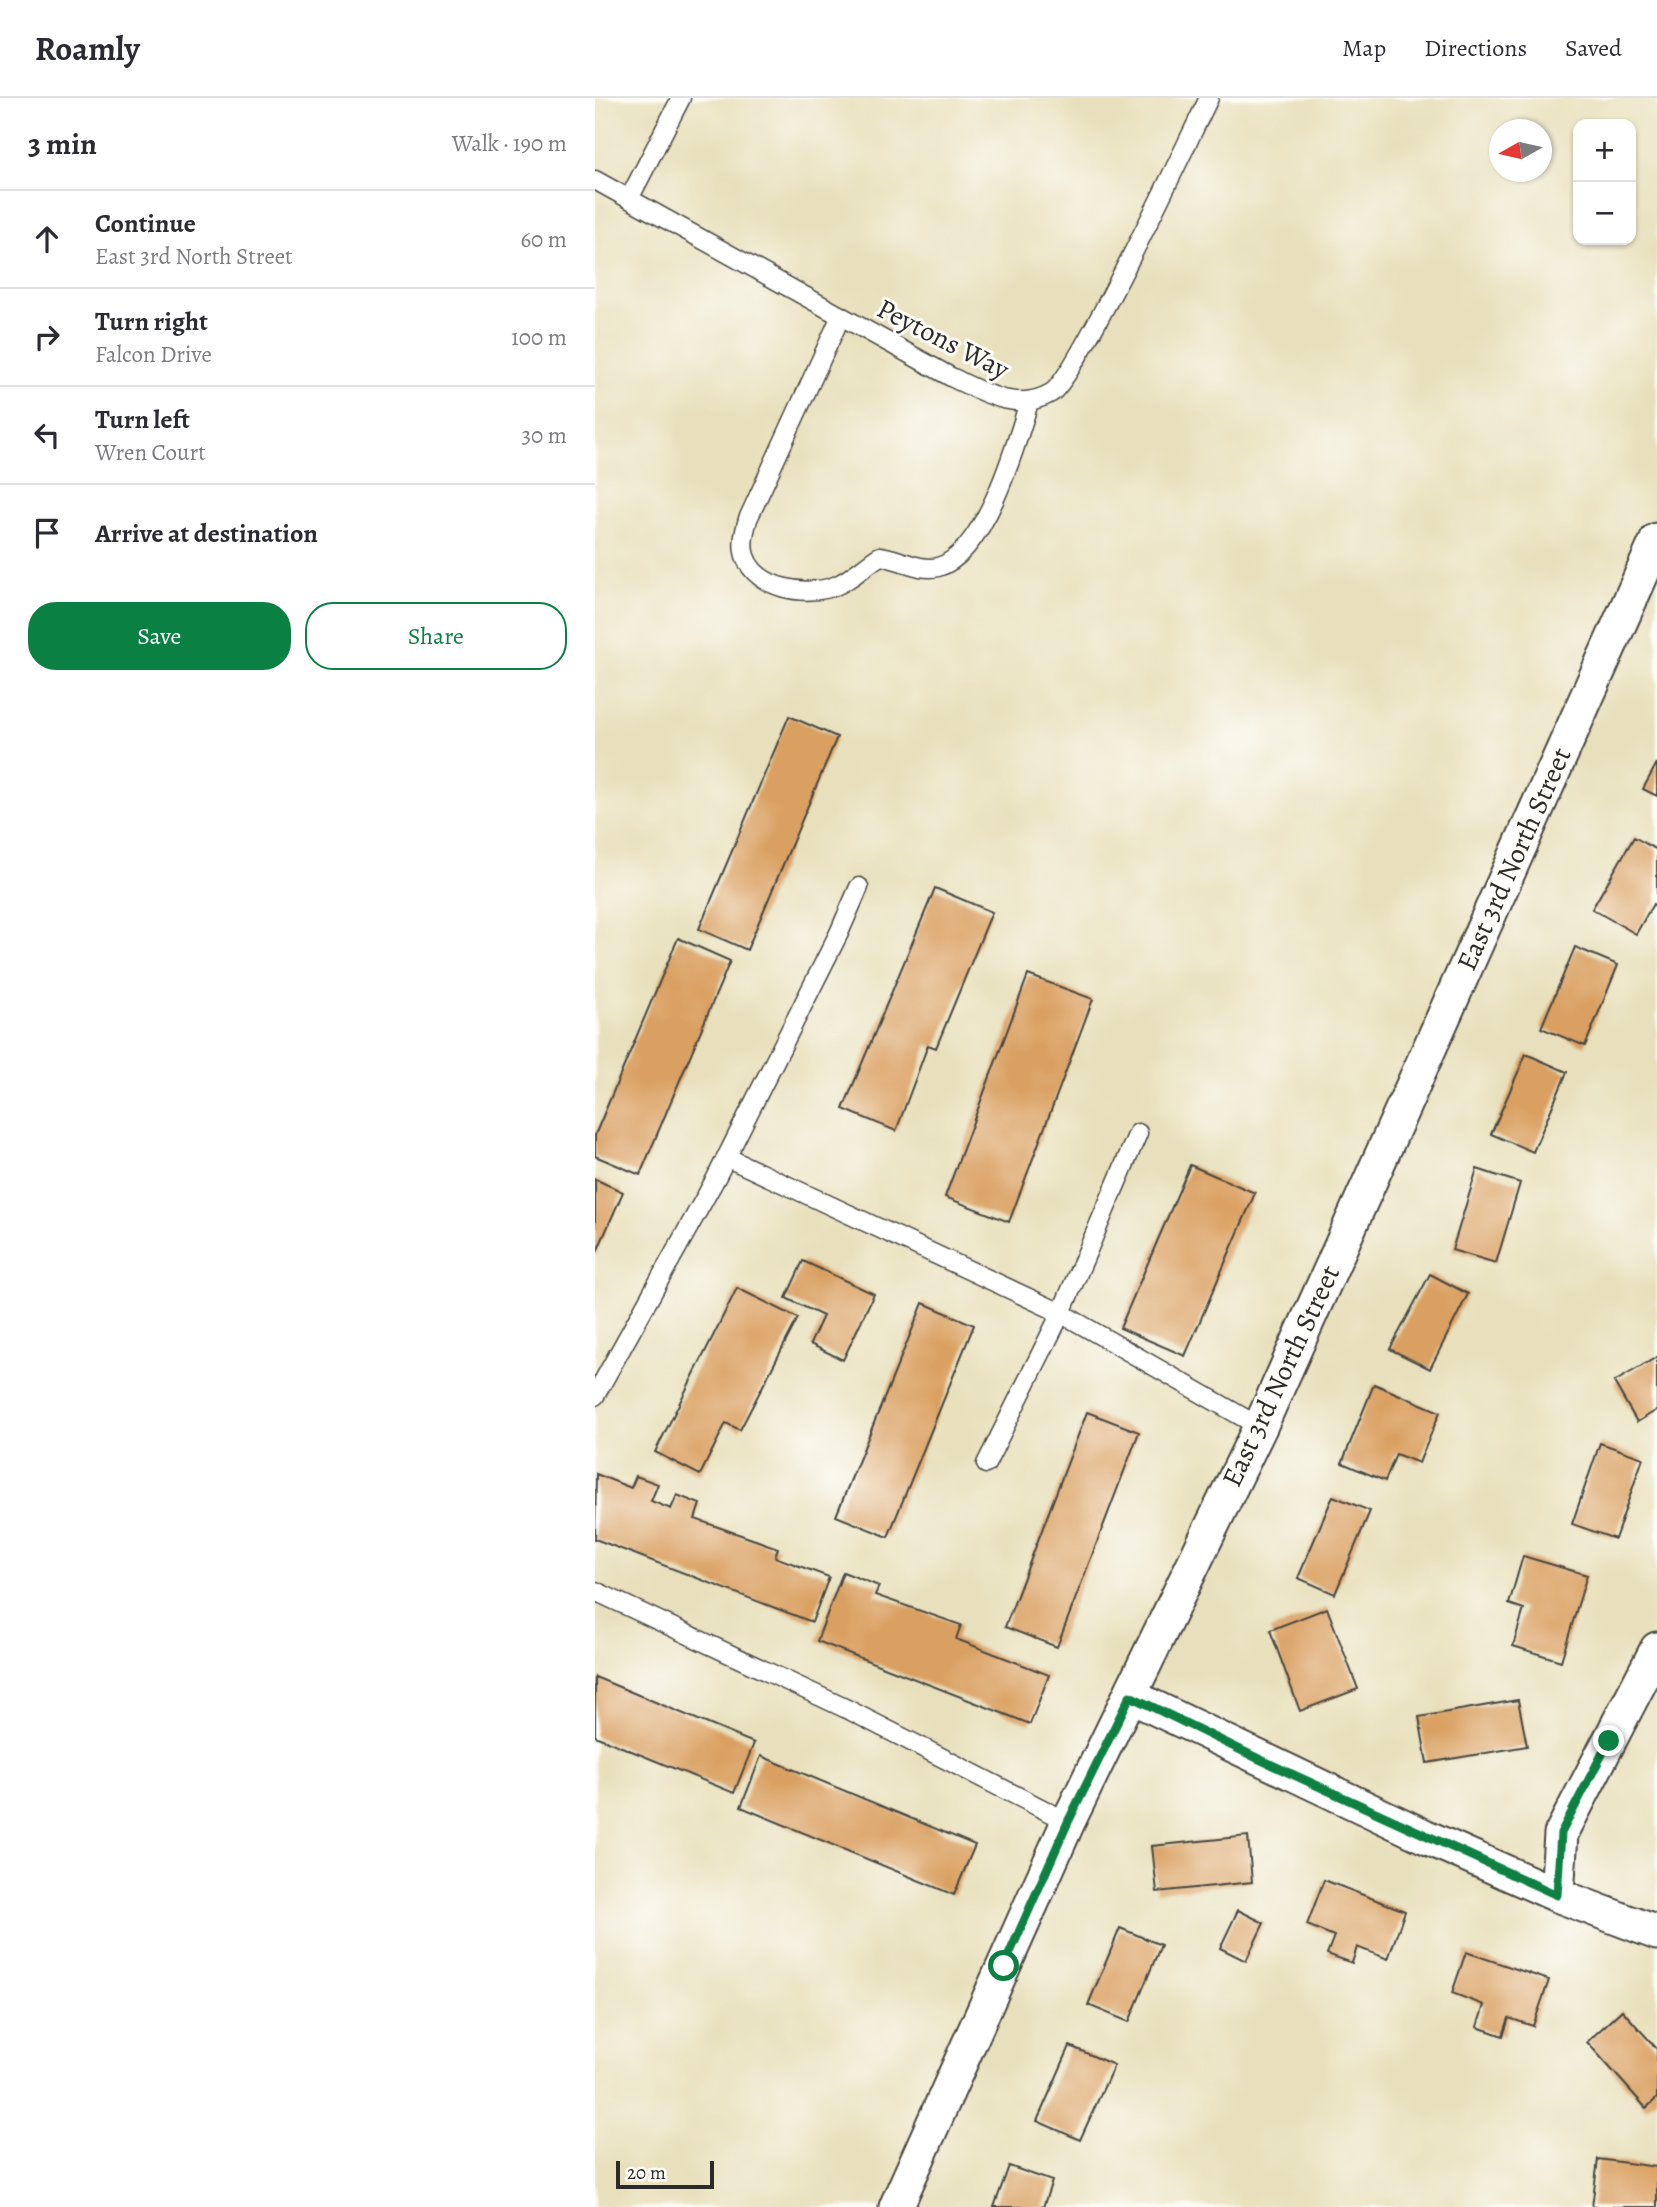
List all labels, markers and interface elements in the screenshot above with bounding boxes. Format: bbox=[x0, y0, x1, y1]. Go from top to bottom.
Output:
text: Roamly bbox=[35, 26, 140, 71]
text: Map bbox=[1342, 32, 1386, 64]
text: Directions bbox=[1424, 32, 1527, 64]
text: Saved bbox=[1565, 32, 1622, 64]
north arrow bbox=[1489, 119, 1552, 182]
map controls bbox=[1573, 119, 1636, 245]
button: + bbox=[1573, 119, 1636, 182]
text: 3 min bbox=[28, 124, 97, 164]
text: Walk · 190 m bbox=[452, 128, 567, 159]
button: − bbox=[1573, 182, 1636, 245]
text: Continue bbox=[95, 206, 196, 241]
icon: ahead bbox=[28, 220, 66, 258]
text: 60 m bbox=[520, 224, 567, 255]
text: East 3rd North Street bbox=[95, 241, 293, 272]
street label: Peytons Way bbox=[870, 290, 1016, 389]
text: Turn right bbox=[95, 304, 208, 339]
icon: right bbox=[28, 318, 66, 356]
text: 100 m bbox=[511, 322, 567, 353]
text: Falcon Drive bbox=[95, 339, 212, 370]
text: Turn left bbox=[95, 402, 190, 437]
icon: left bbox=[28, 416, 66, 454]
text: 30 m bbox=[521, 420, 567, 451]
text: Wren Court bbox=[95, 437, 206, 468]
icon: arrive bbox=[28, 514, 66, 552]
text: Arrive at destination bbox=[95, 516, 318, 551]
button: Save bbox=[28, 602, 291, 670]
button: Share bbox=[305, 602, 567, 670]
street label: East 3rd North Street bbox=[1448, 741, 1580, 977]
street label: East 3rd North Street bbox=[1213, 1259, 1349, 1493]
route end bbox=[1593, 1725, 1624, 1756]
route start bbox=[988, 1950, 1019, 1981]
scale bar bbox=[616, 2158, 714, 2190]
text: 20 m bbox=[627, 2160, 666, 2186]

